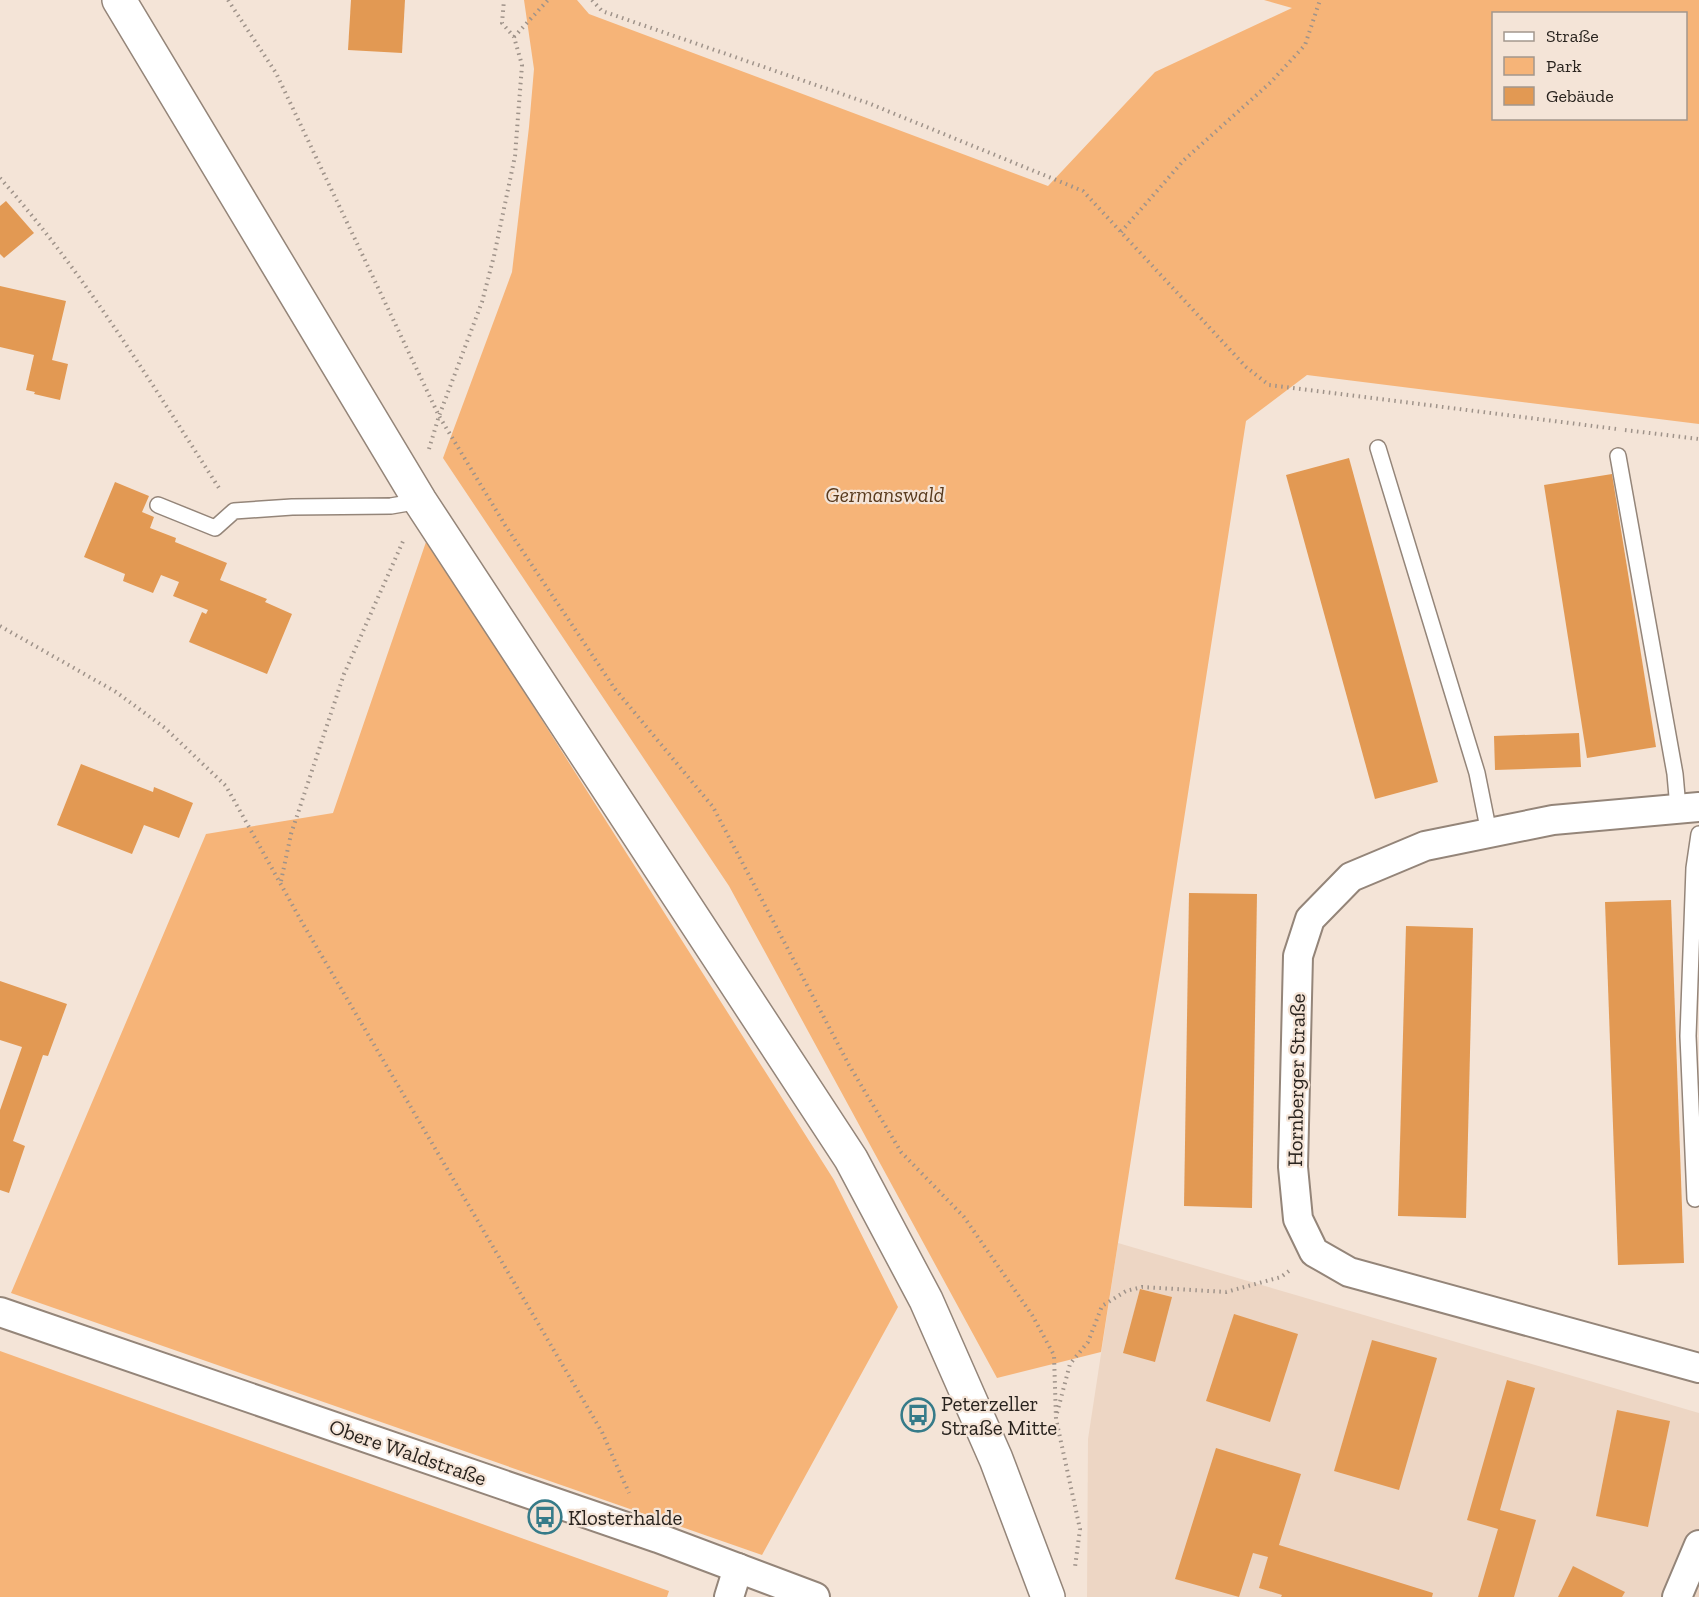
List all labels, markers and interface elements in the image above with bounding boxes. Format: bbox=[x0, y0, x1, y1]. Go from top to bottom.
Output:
legend bbox=[1492, 12, 1687, 120]
text: Straße bbox=[1546, 25, 1599, 47]
text: Park bbox=[1546, 55, 1582, 77]
text: Gebäude bbox=[1546, 85, 1614, 107]
park label: Germanswald bbox=[826, 482, 945, 507]
street label: Hornberger Straße bbox=[1282, 993, 1310, 1167]
place label: Peterzeller Straße Mitte bbox=[941, 1391, 1057, 1440]
bus stop icon: Peterzeller Straße Mitte bbox=[900, 1397, 936, 1433]
street label: Obere Waldstraße bbox=[326, 1413, 490, 1491]
bus stop icon: Klosterhalde bbox=[527, 1499, 563, 1535]
place label: Klosterhalde bbox=[568, 1505, 682, 1530]

